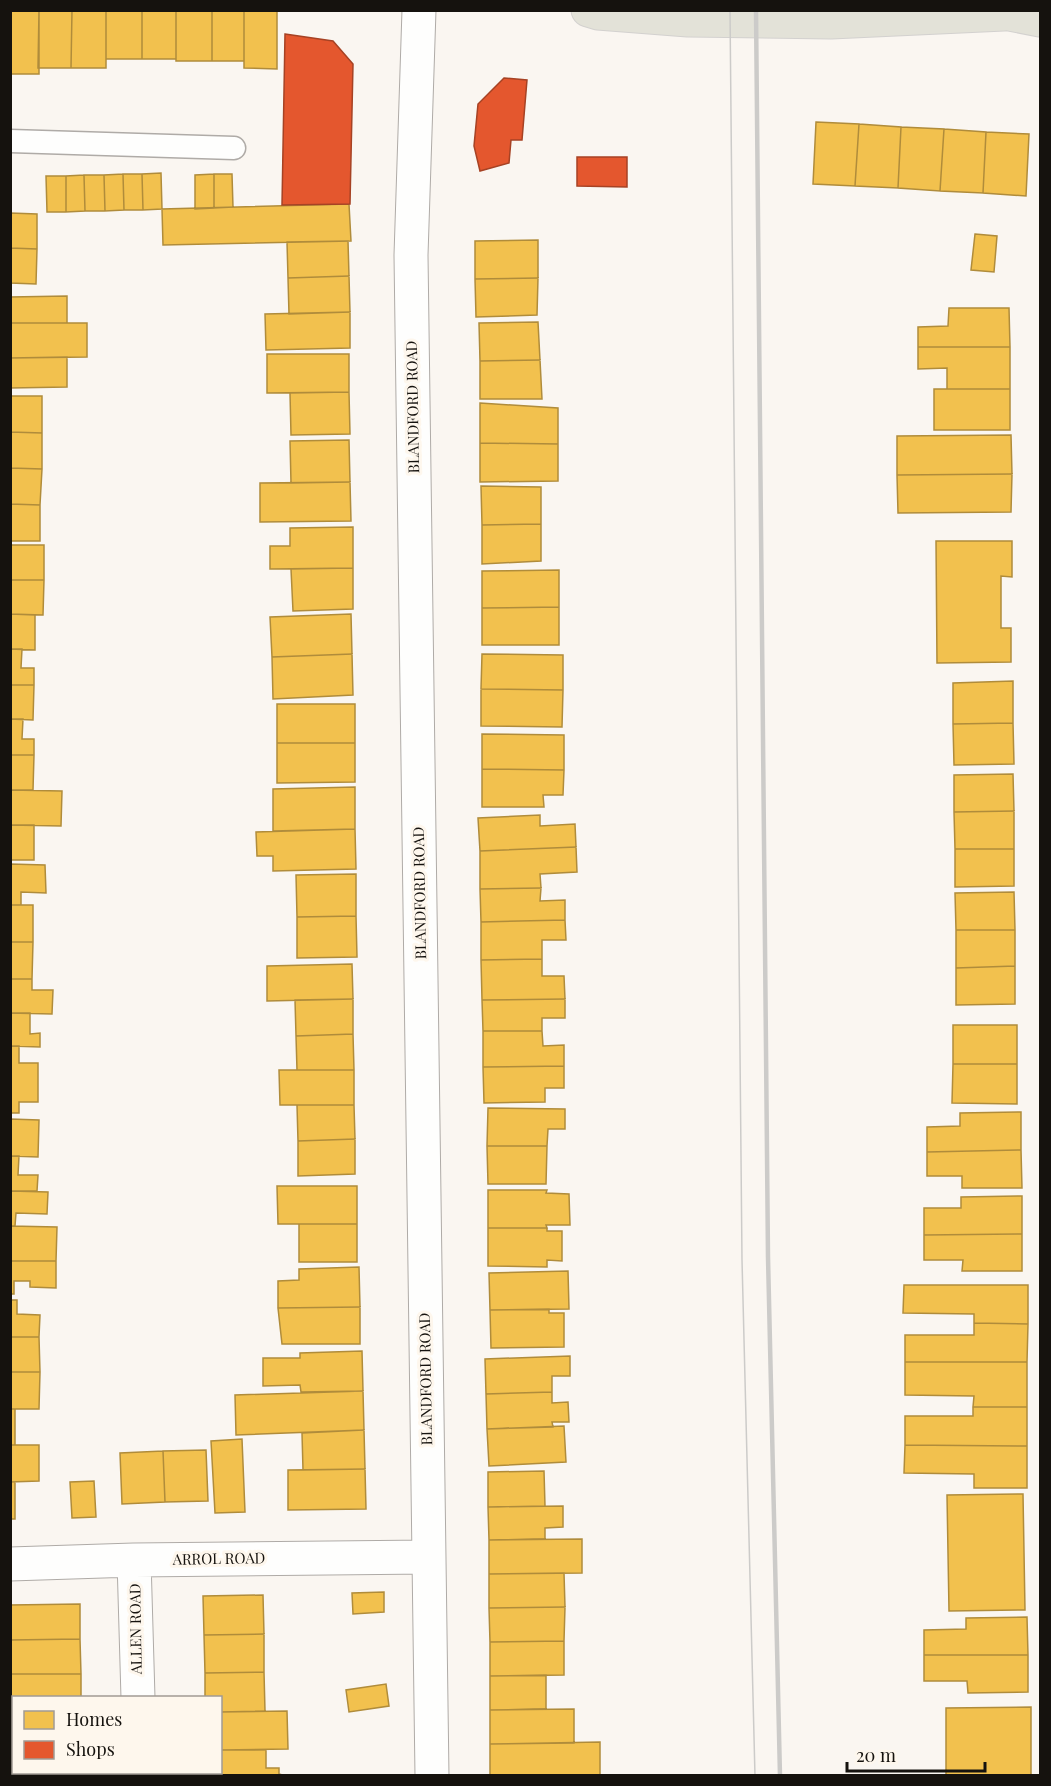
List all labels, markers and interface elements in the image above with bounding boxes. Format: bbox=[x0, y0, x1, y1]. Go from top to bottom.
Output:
street label: BLANDFORD ROAD bbox=[401, 340, 423, 474]
street label: BLANDFORD ROAD bbox=[408, 826, 430, 960]
street label: BLANDFORD ROAD bbox=[414, 1312, 436, 1446]
street label: ARROL ROAD bbox=[171, 1547, 266, 1569]
street label: ALLEN ROAD bbox=[124, 1583, 146, 1676]
legend bbox=[12, 1696, 222, 1774]
text: Homes bbox=[66, 1707, 122, 1731]
scale bar bbox=[847, 1735, 985, 1773]
text: Shops bbox=[66, 1737, 115, 1761]
text: 20 m bbox=[856, 1743, 896, 1767]

